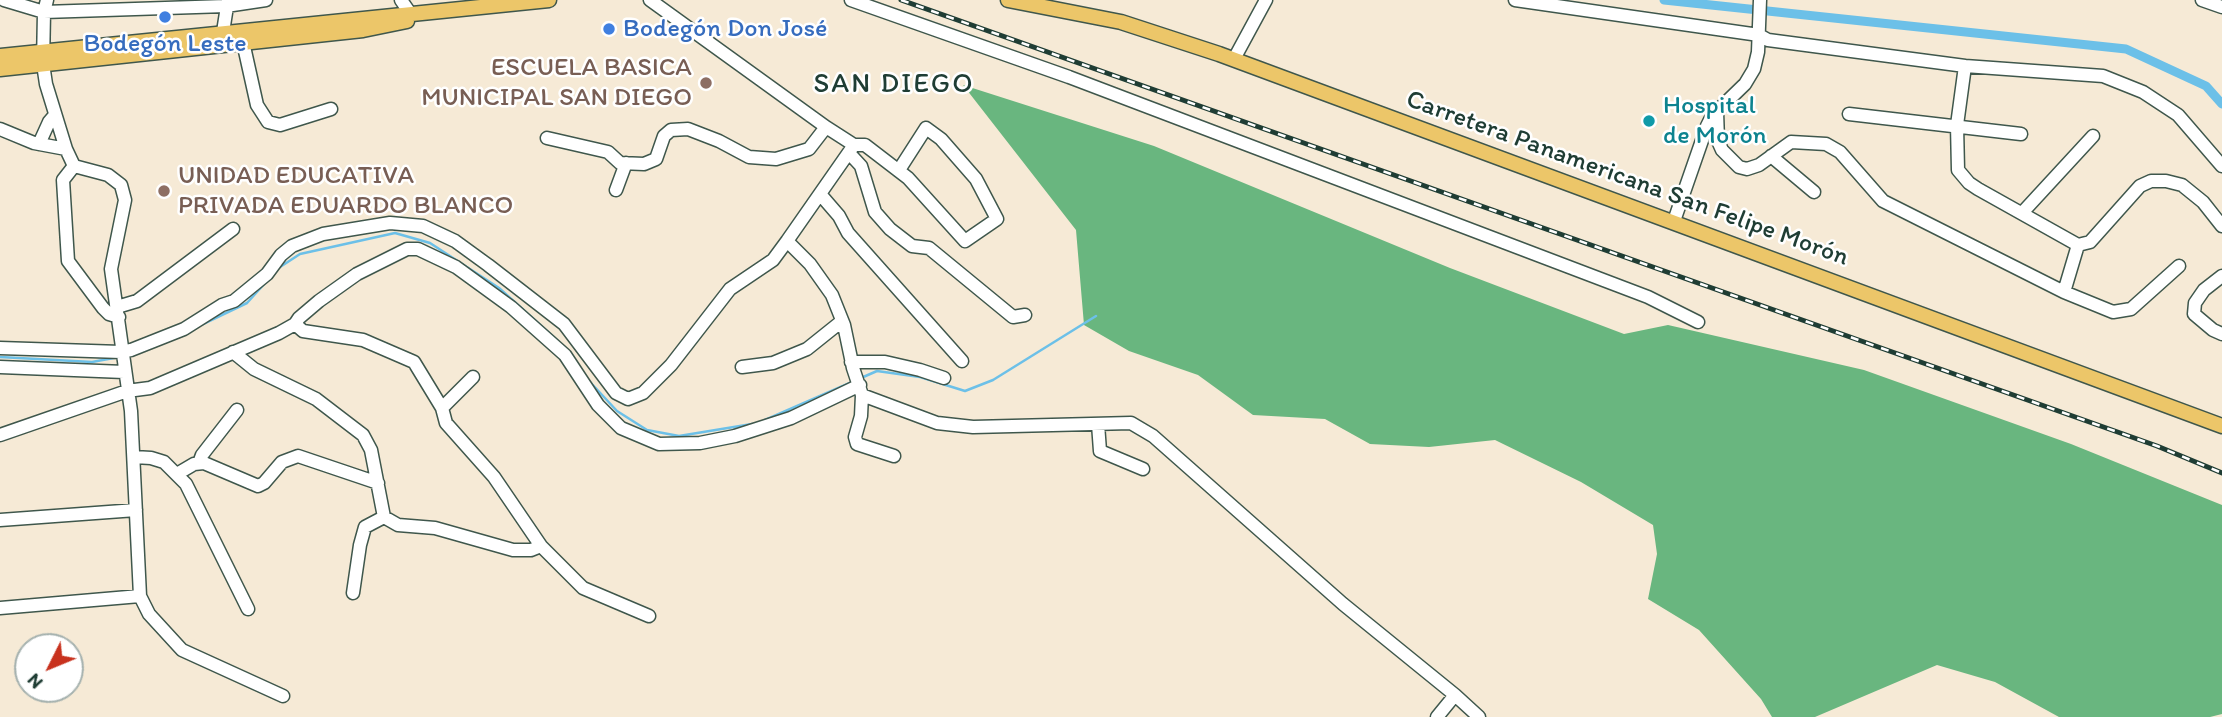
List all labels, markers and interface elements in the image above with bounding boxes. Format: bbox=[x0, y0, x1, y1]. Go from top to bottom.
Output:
marker: Bodegón Leste bbox=[157, 9, 173, 25]
place label: Bodegón Don José bbox=[623, 13, 827, 45]
marker: Bodegón Don José bbox=[601, 21, 617, 37]
place label: Bodegón Leste bbox=[83, 28, 247, 60]
place label: ESCUELA BASICA MUNICIPAL SAN DIEGO bbox=[421, 52, 692, 114]
district label: SAN DIEGO bbox=[815, 68, 973, 102]
marker: ESCUELA BASICA MUNICIPAL SAN DIEGO bbox=[698, 75, 714, 91]
street label: Carretera Panamericana San Felipe Morón bbox=[1402, 84, 1852, 274]
place label: Hospital de Morón bbox=[1663, 90, 1767, 152]
marker: Hospital de Morón bbox=[1641, 113, 1657, 129]
place label: UNIDAD EDUCATIVA PRIVADA EDUARDO BLANCO bbox=[178, 160, 513, 222]
marker: UNIDAD EDUCATIVA PRIVADA EDUARDO BLANCO bbox=[156, 183, 172, 199]
north arrow bbox=[14, 633, 84, 703]
text: N bbox=[22, 669, 48, 694]

